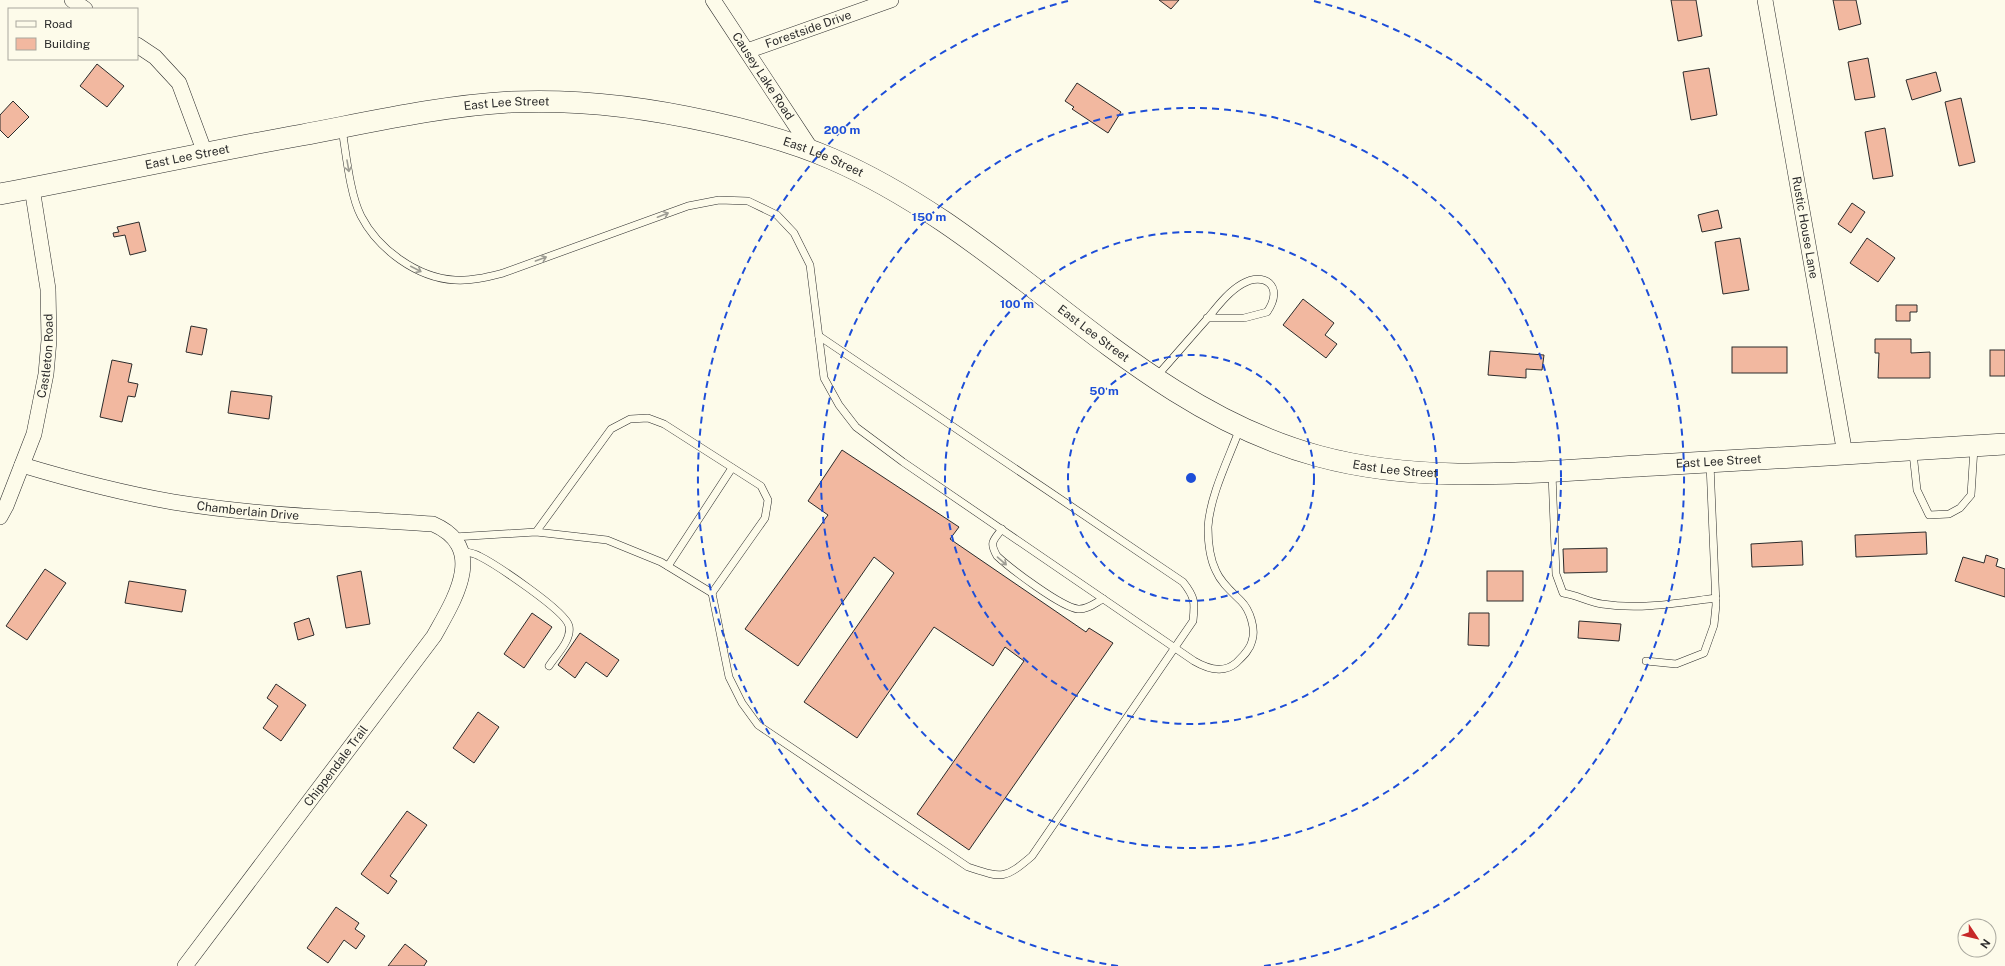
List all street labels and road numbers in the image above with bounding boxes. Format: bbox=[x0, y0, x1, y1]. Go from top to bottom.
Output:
street label: Forestside Drive bbox=[763, 8, 853, 51]
street label: Causey Lake Road bbox=[729, 30, 797, 122]
street label: East Lee Street bbox=[463, 94, 550, 113]
street label: East Lee Street bbox=[781, 134, 866, 180]
street label: East Lee Street bbox=[144, 142, 231, 172]
street label: Rustic House Lane bbox=[1789, 175, 1821, 280]
street label: East Lee Street bbox=[1055, 302, 1132, 365]
street label: Castleton Road bbox=[34, 314, 56, 399]
street label: East Lee Street bbox=[1675, 452, 1762, 471]
street label: East Lee Street bbox=[1352, 457, 1439, 480]
street label: Chamberlain Drive bbox=[196, 499, 300, 523]
street label: Chippendale Trail bbox=[301, 723, 371, 809]

